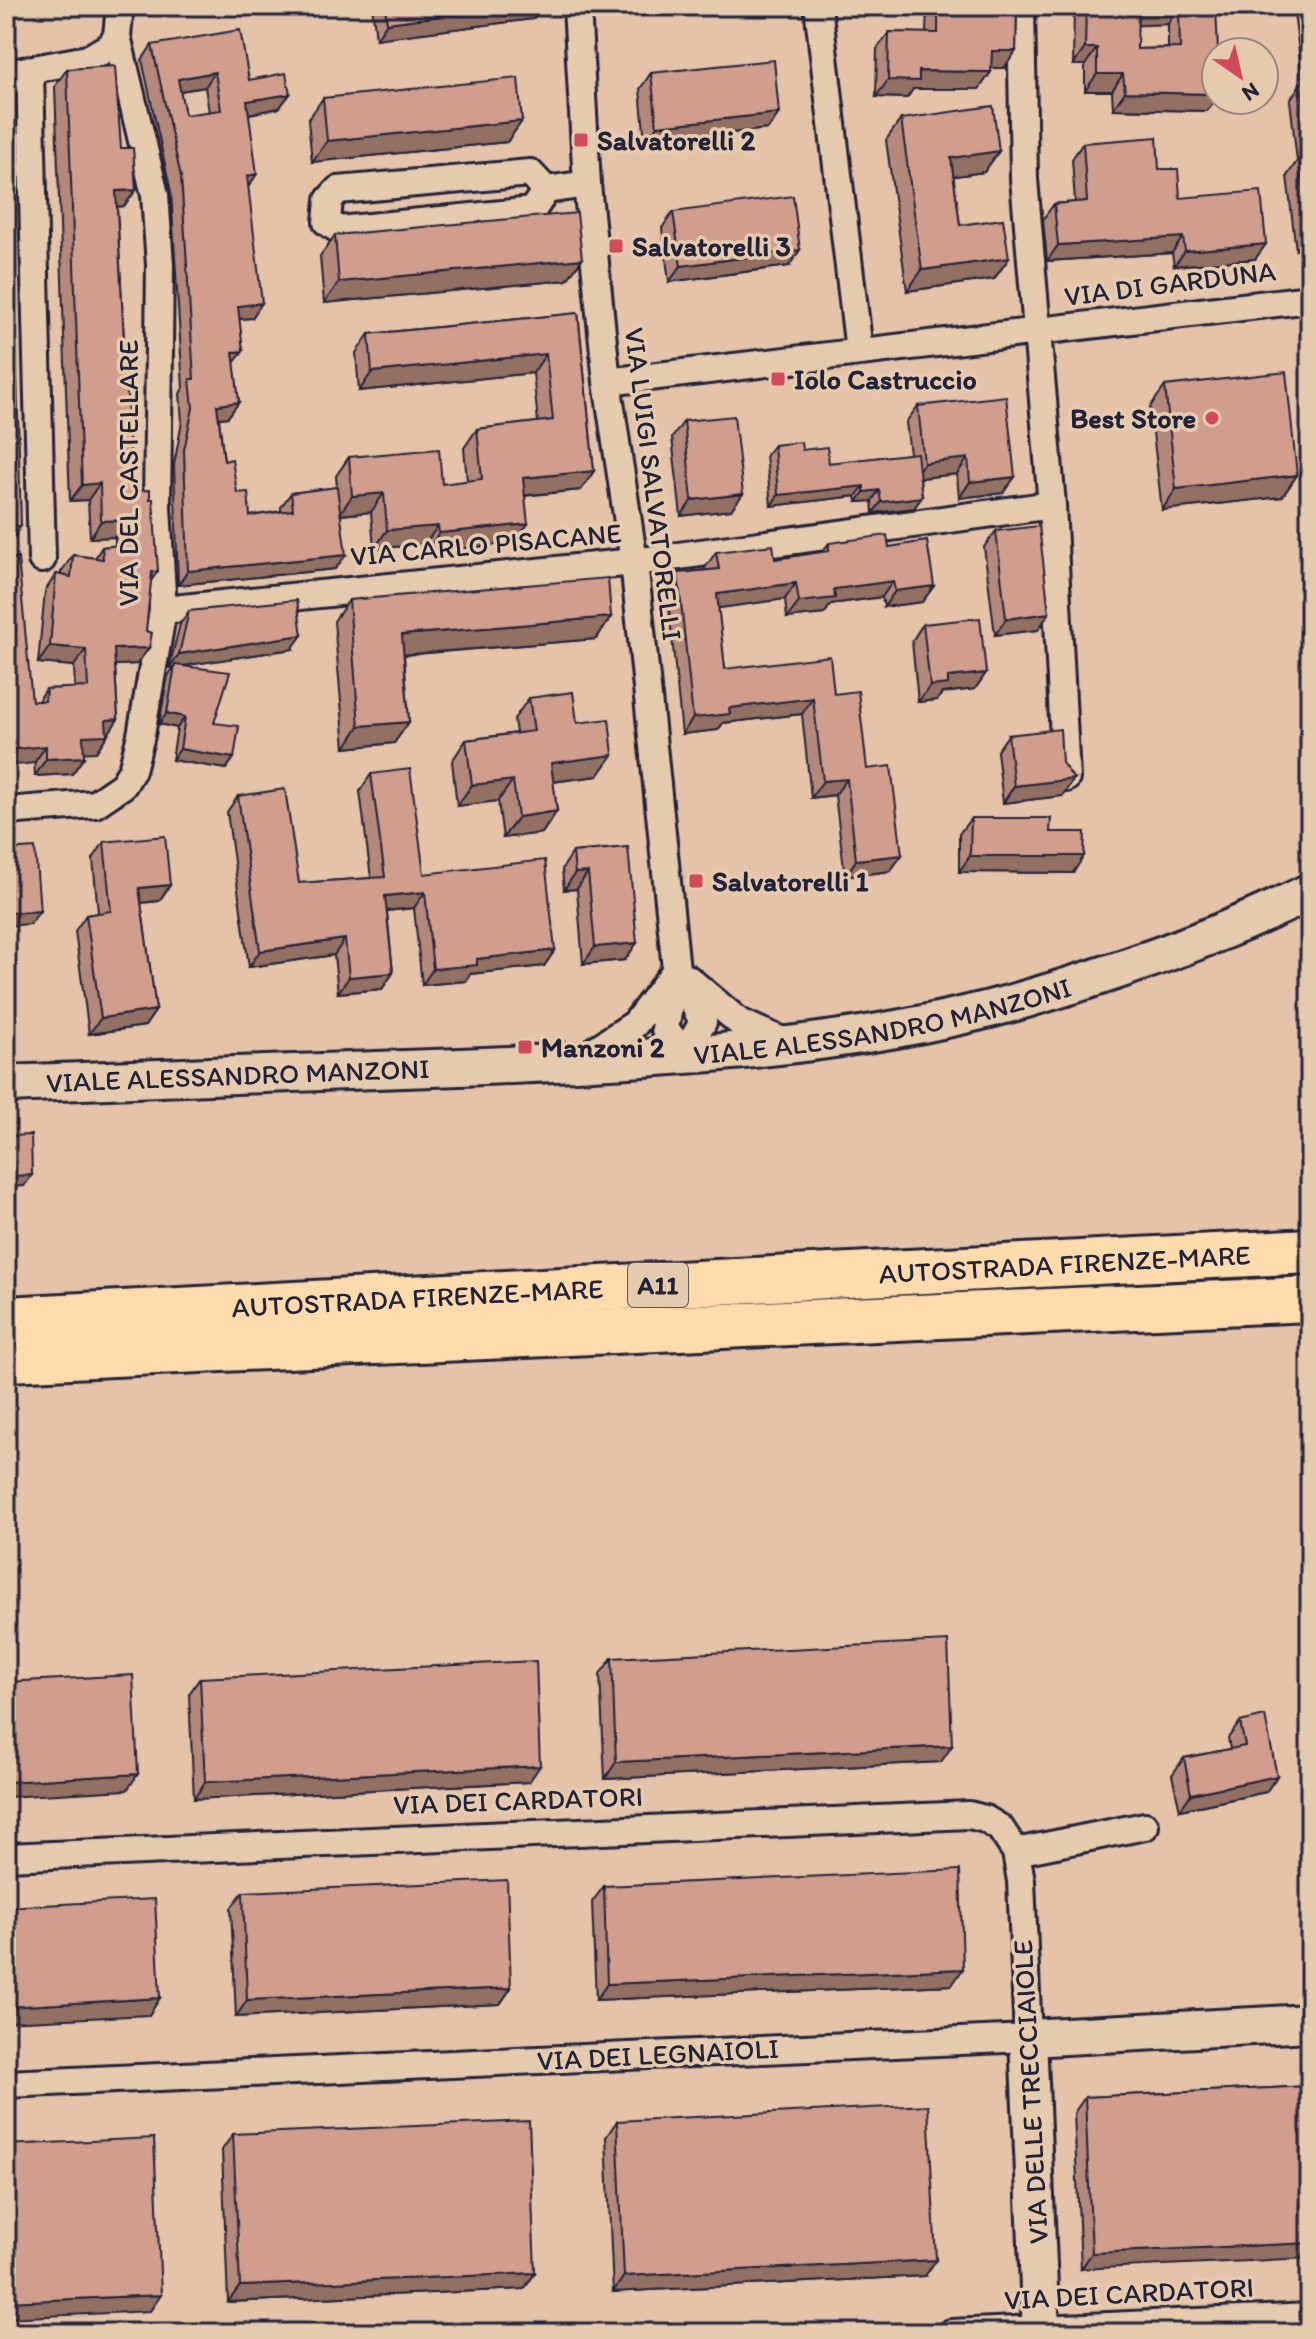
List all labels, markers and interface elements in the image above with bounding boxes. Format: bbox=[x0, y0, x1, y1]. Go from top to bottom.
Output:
north arrow bbox=[1200, 36, 1280, 116]
text: N bbox=[1237, 77, 1265, 108]
place label: Salvatorelli 2 bbox=[597, 123, 756, 157]
marker: Salvatorelli 2 bbox=[572, 131, 590, 149]
place label: Salvatorelli 3 bbox=[632, 229, 791, 263]
marker: Salvatorelli 3 bbox=[607, 237, 625, 255]
street label: VIA DI GARDUNA bbox=[1062, 253, 1278, 313]
street label: VIA LUIGI SALVATORELLI bbox=[618, 325, 690, 643]
street label: VIA DEL CASTELLARE bbox=[111, 340, 145, 606]
place label: Iolo Castruccio bbox=[794, 362, 977, 396]
marker: Iolo Castruccio bbox=[769, 370, 787, 388]
place label: Best Store bbox=[1070, 401, 1196, 435]
marker: Best Store bbox=[1203, 409, 1221, 427]
street label: VIA CARLO PISACANE bbox=[349, 515, 623, 573]
place label: Salvatorelli 1 bbox=[712, 864, 869, 898]
marker: Salvatorelli 1 bbox=[687, 872, 705, 890]
street label: VIALE ALESSANDRO MANZONI bbox=[692, 970, 1075, 1071]
place label: Manzoni 2 bbox=[541, 1030, 665, 1064]
marker: Manzoni 2 bbox=[516, 1038, 534, 1056]
street label: VIALE ALESSANDRO MANZONI bbox=[45, 1051, 430, 1099]
street label: AUTOSTRADA FIRENZE-MARE bbox=[878, 1237, 1251, 1290]
road number: A11 bbox=[628, 1263, 688, 1307]
street label: AUTOSTRADA FIRENZE-MARE bbox=[231, 1271, 604, 1324]
street label: VIA DEI CARDATORI bbox=[393, 1779, 643, 1821]
street label: VIA DELLE TRECCIAIOLE bbox=[1005, 1939, 1055, 2245]
street label: VIA DEI LEGNAIOLI bbox=[536, 2031, 780, 2077]
street label: VIA DEI CARDATORI bbox=[1003, 2269, 1255, 2317]

